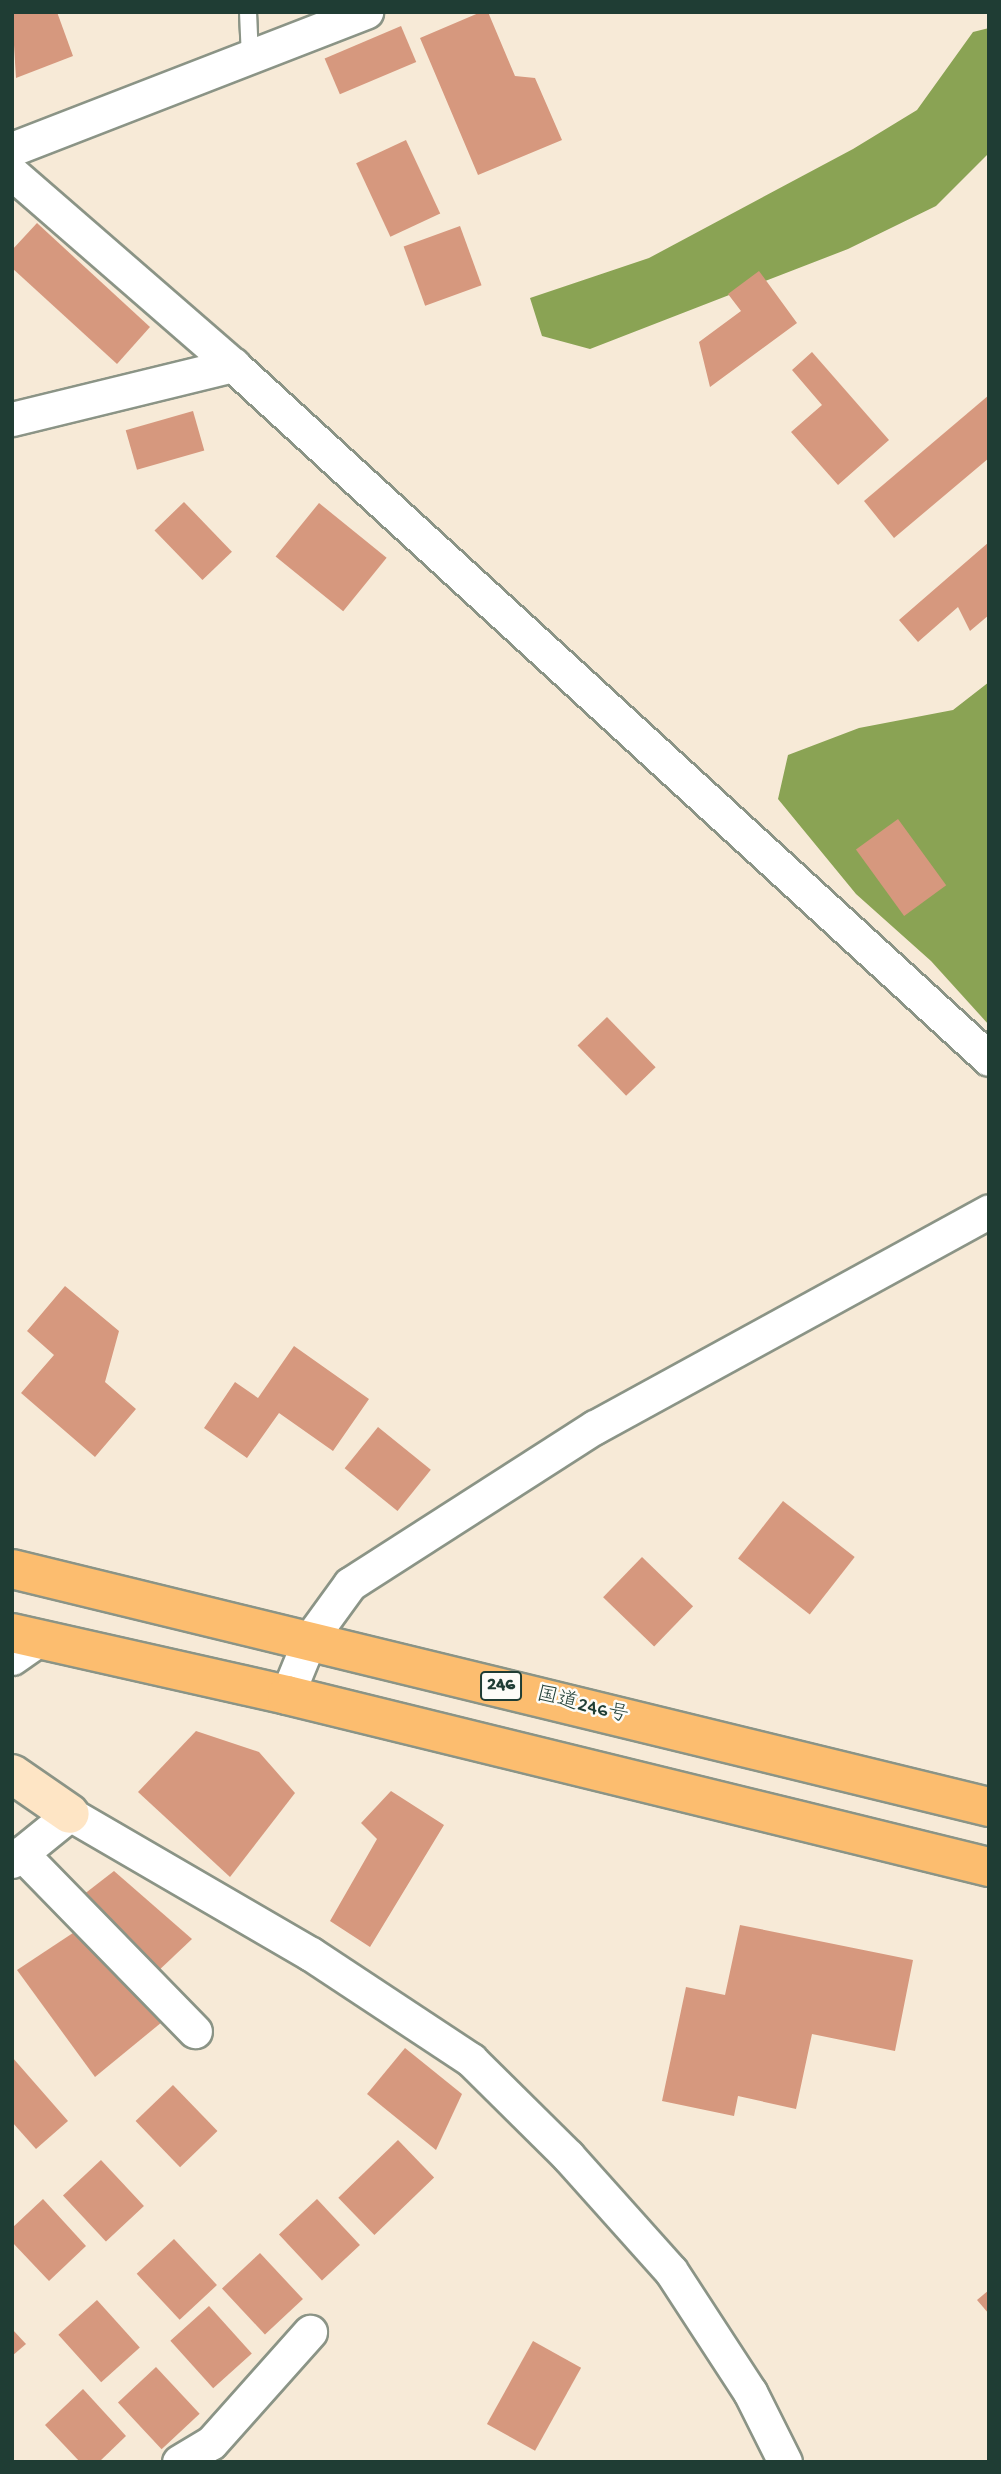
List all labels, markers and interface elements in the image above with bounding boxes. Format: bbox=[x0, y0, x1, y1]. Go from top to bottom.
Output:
road number: 246 bbox=[480, 1670, 522, 1702]
street label: 国道246号 bbox=[533, 1683, 631, 1731]

